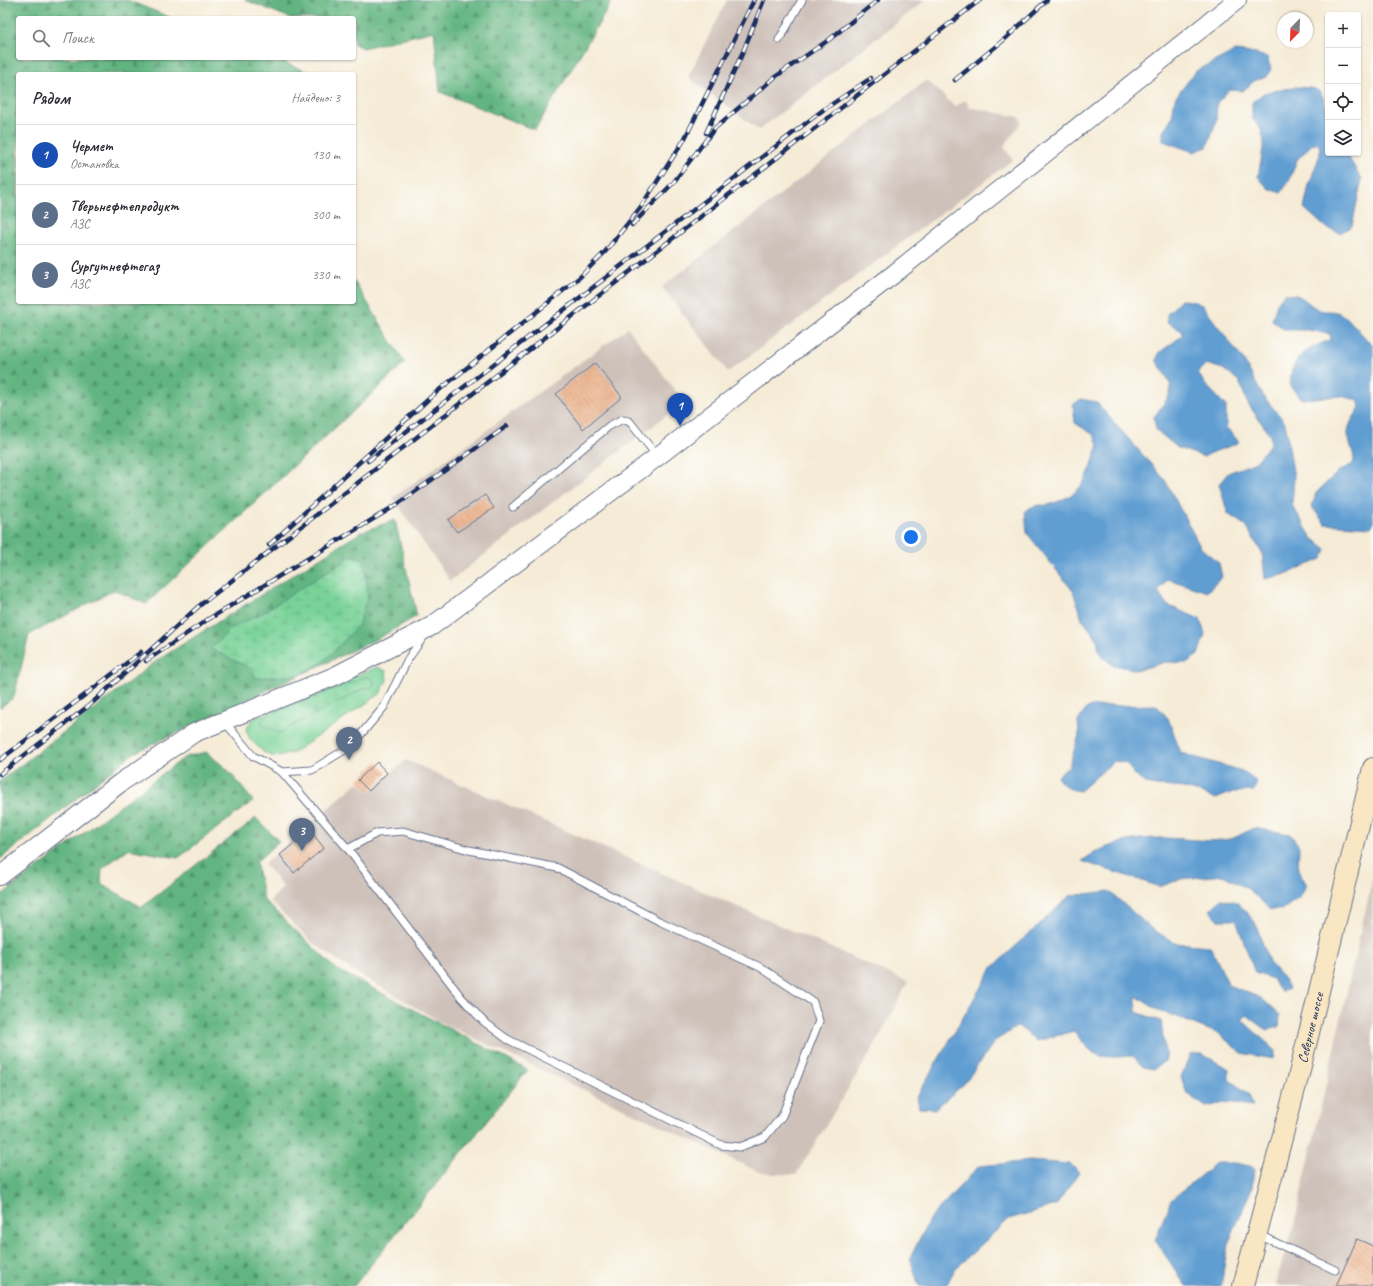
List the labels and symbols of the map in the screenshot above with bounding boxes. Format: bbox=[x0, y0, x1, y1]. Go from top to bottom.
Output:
north arrow bbox=[1277, 12, 1313, 48]
pin: 1 bbox=[667, 393, 693, 426]
your location bbox=[901, 527, 921, 547]
pin: 2 bbox=[336, 727, 362, 760]
pin: 3 bbox=[289, 818, 315, 851]
street label: Северное шоссе bbox=[1293, 989, 1327, 1065]

